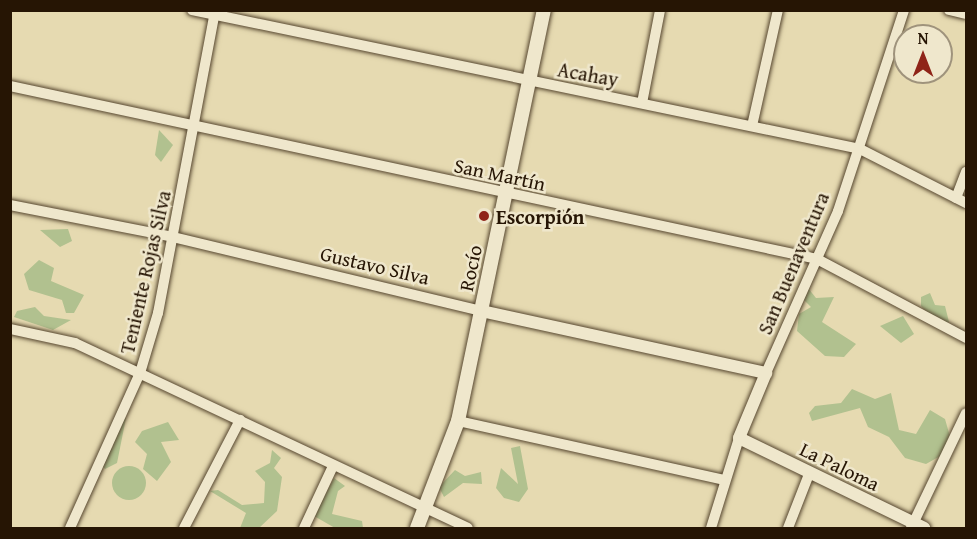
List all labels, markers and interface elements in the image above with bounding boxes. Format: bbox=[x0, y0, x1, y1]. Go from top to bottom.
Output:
north arrow bbox=[893, 24, 953, 84]
text: N bbox=[918, 26, 928, 50]
street label: Acahay bbox=[556, 57, 620, 91]
street label: San Martín bbox=[452, 153, 548, 195]
street label: Teniente Rojas Silva bbox=[115, 188, 175, 356]
street label: San Buenaventura bbox=[752, 188, 834, 338]
place label: Escorpión bbox=[496, 204, 584, 228]
marker: Escorpión bbox=[477, 209, 491, 223]
street label: Gustavo Silva bbox=[318, 241, 432, 289]
street label: Rocío bbox=[453, 243, 487, 293]
street label: La Paloma bbox=[796, 436, 884, 496]

